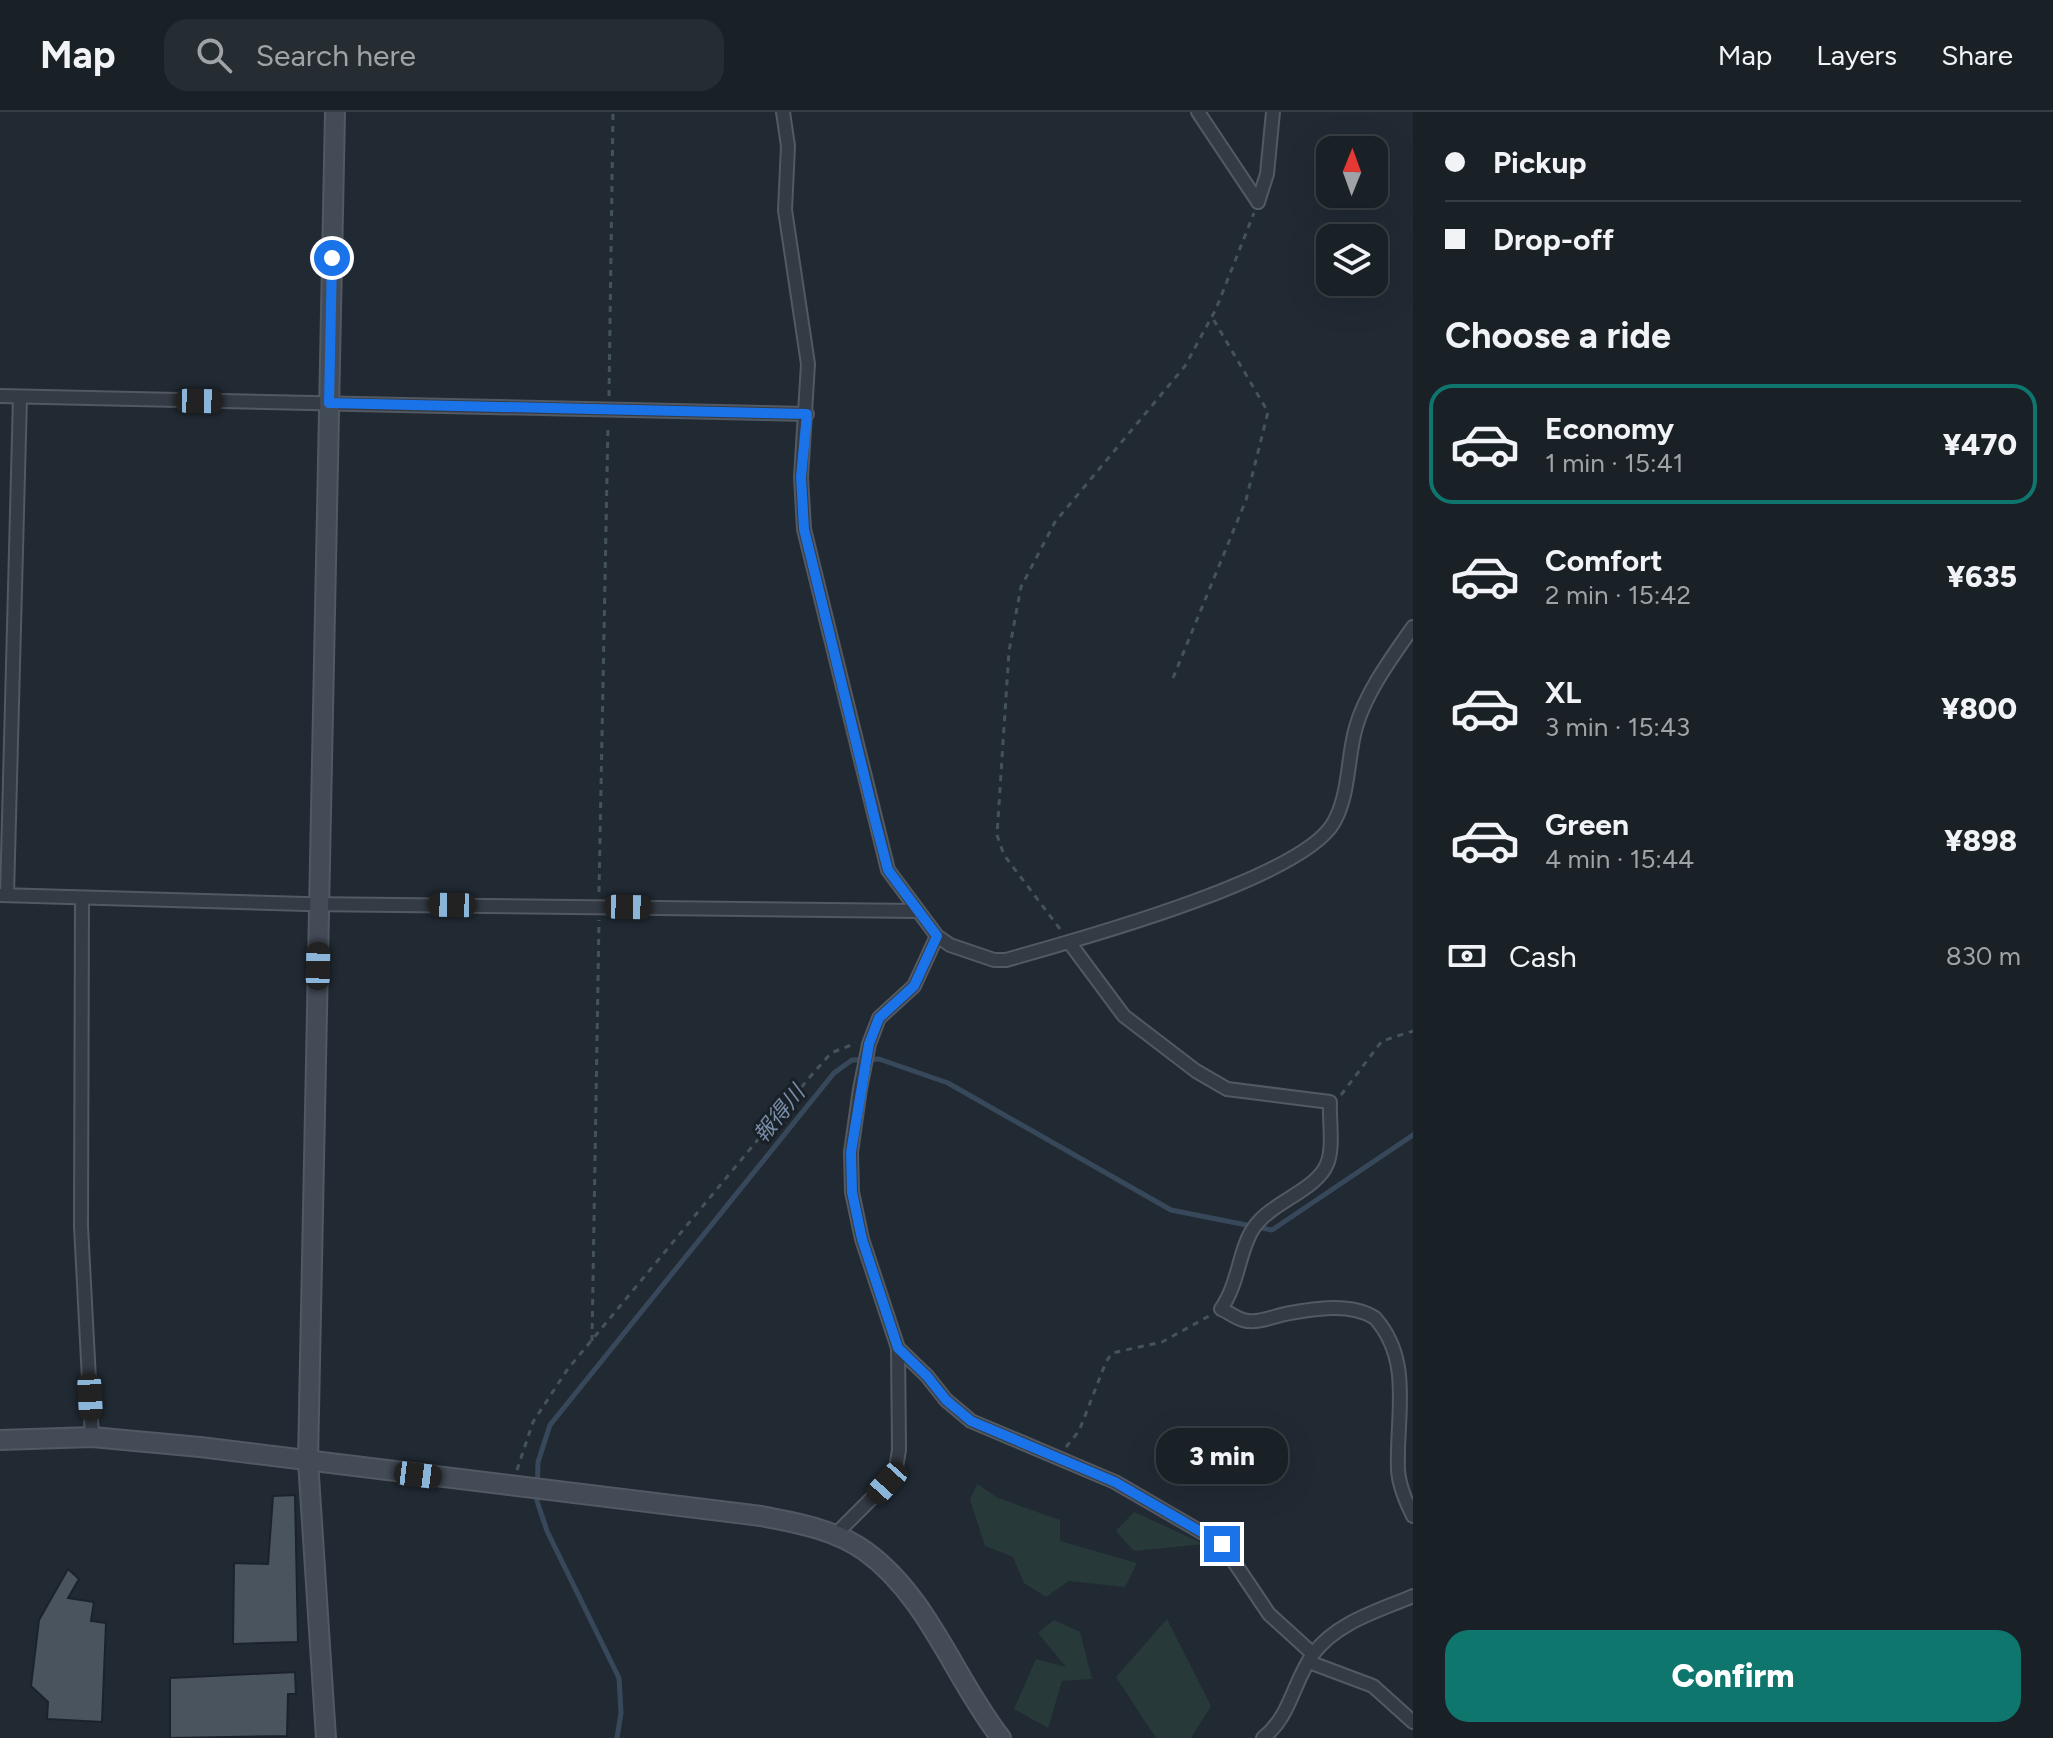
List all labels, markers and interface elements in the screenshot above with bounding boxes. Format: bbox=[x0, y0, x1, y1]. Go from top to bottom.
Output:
search box bbox=[164, 19, 724, 91]
text: Map bbox=[40, 32, 116, 78]
icon: search bbox=[192, 33, 236, 77]
text: Search here bbox=[256, 37, 416, 74]
text: Map bbox=[1718, 38, 1772, 72]
text: Layers bbox=[1816, 38, 1897, 72]
text: Share bbox=[1941, 38, 2013, 72]
north arrow bbox=[1316, 136, 1388, 208]
map controls bbox=[1316, 136, 1388, 296]
text: Pickup bbox=[1493, 144, 1587, 181]
text: Drop-off bbox=[1493, 221, 1614, 258]
button: layers bbox=[1316, 224, 1388, 296]
route start bbox=[314, 240, 350, 276]
text: Choose a ride bbox=[1445, 314, 1671, 357]
car bbox=[175, 389, 223, 413]
icon: car bbox=[1449, 408, 1521, 480]
text: Economy bbox=[1545, 410, 1674, 447]
text: ¥470 bbox=[1943, 426, 2017, 463]
text: 1 min · 15:41 bbox=[1545, 447, 1683, 479]
icon: car bbox=[1449, 540, 1521, 612]
text: Comfort bbox=[1545, 542, 1663, 579]
text: ¥635 bbox=[1946, 558, 2017, 595]
text: 2 min · 15:42 bbox=[1545, 579, 1691, 611]
icon: car bbox=[1449, 672, 1521, 744]
text: XL bbox=[1545, 674, 1581, 711]
text: ¥800 bbox=[1941, 690, 2017, 727]
text: 3 min · 15:43 bbox=[1545, 711, 1690, 743]
icon: car bbox=[1449, 804, 1521, 876]
text: Green bbox=[1545, 806, 1629, 843]
text: ¥898 bbox=[1944, 822, 2017, 859]
text: 4 min · 15:44 bbox=[1545, 843, 1694, 875]
car bbox=[428, 893, 476, 917]
car bbox=[604, 895, 652, 919]
icon: cash bbox=[1445, 934, 1489, 978]
text: Cash bbox=[1509, 938, 1577, 975]
text: 830 m bbox=[1946, 940, 2021, 972]
car bbox=[306, 942, 330, 990]
water label: 報得川 bbox=[748, 1078, 812, 1148]
car bbox=[77, 1372, 103, 1422]
callout: 3 min bbox=[1156, 1428, 1288, 1484]
text: 3 min bbox=[1189, 1440, 1255, 1472]
car bbox=[862, 1457, 912, 1509]
car bbox=[393, 1460, 443, 1490]
route end bbox=[1204, 1526, 1240, 1562]
button: Confirm bbox=[1445, 1630, 2021, 1722]

